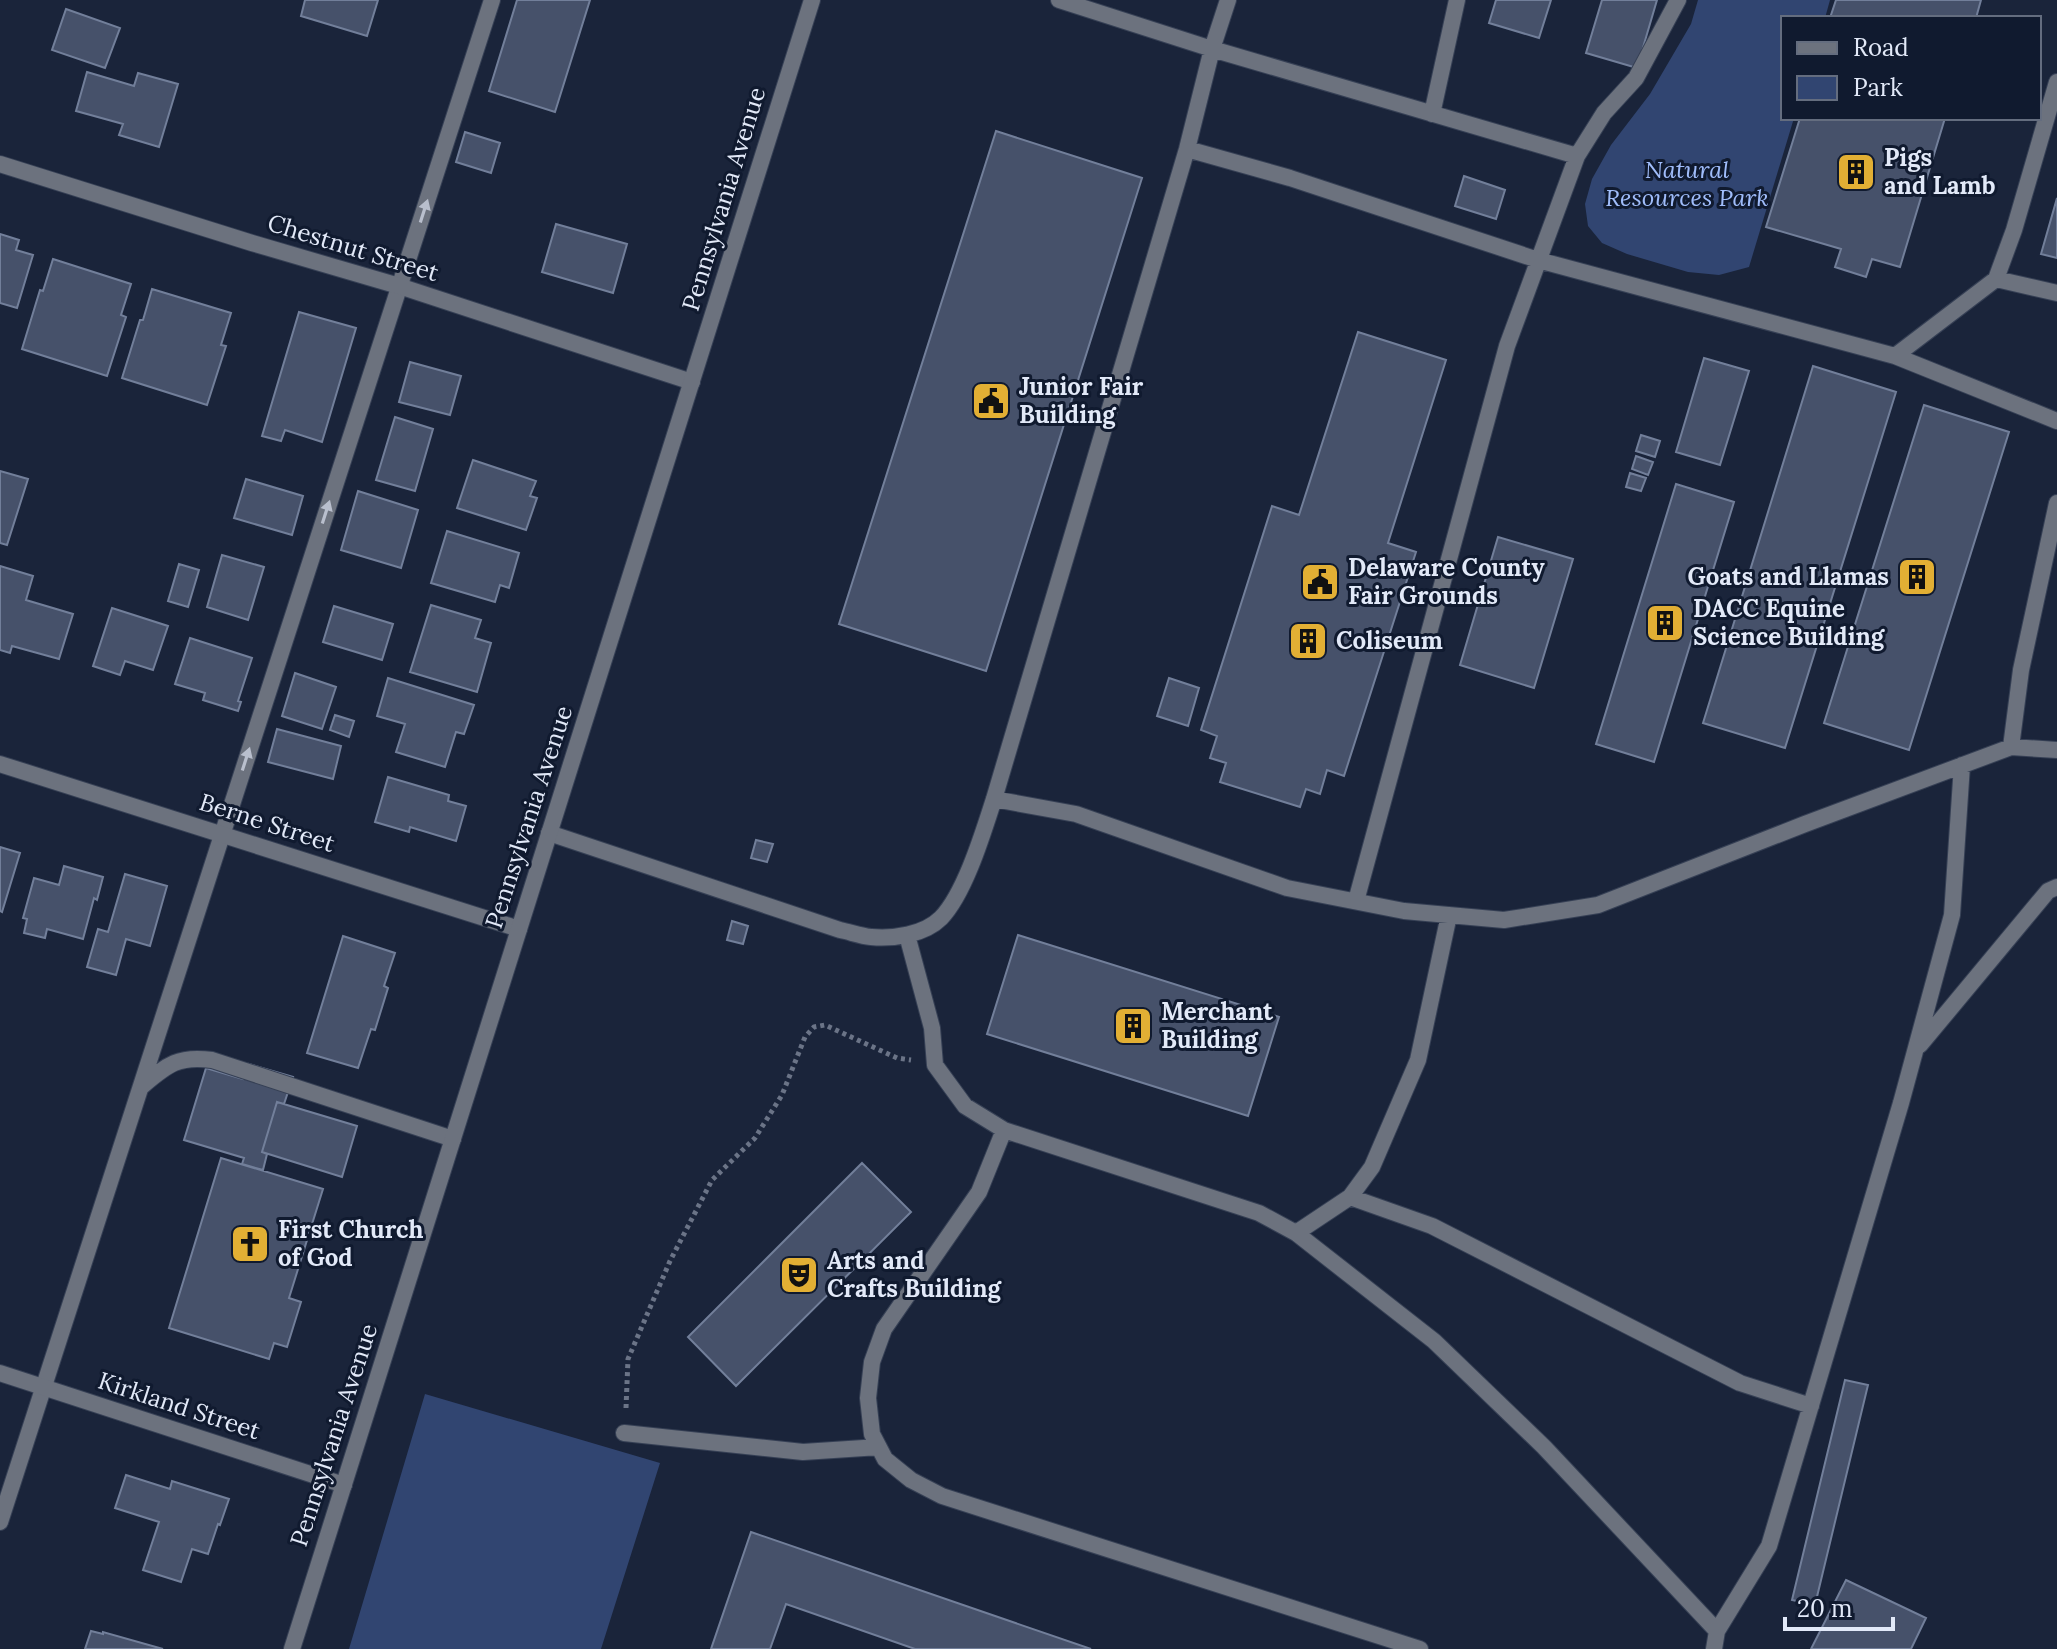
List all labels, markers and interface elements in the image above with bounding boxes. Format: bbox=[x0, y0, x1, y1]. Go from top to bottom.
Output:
legend bbox=[1781, 16, 2041, 120]
text: Road bbox=[1853, 32, 1909, 63]
text: Park bbox=[1853, 72, 1903, 103]
street label: Pennsylvania Avenue bbox=[675, 83, 772, 314]
place label: Pigs and Lamb bbox=[1884, 142, 1995, 201]
building icon: Pigs and Lamb bbox=[1835, 151, 1877, 193]
park label: Natural Resources Park bbox=[1605, 154, 1769, 213]
one-way arrow bbox=[418, 199, 430, 223]
street label: Chestnut Street bbox=[264, 207, 443, 288]
place label: Junior Fair Building bbox=[1019, 371, 1144, 430]
public building icon: Junior Fair Building bbox=[970, 380, 1012, 422]
one-way arrow bbox=[320, 499, 333, 523]
place label: Delaware County Fair Grounds bbox=[1348, 552, 1545, 611]
building icon: Goats and Llamas bbox=[1896, 556, 1938, 598]
public building icon: Delaware County Fair Grounds bbox=[1299, 561, 1341, 603]
place label: Goats and Llamas bbox=[1688, 561, 1889, 592]
place label: DACC Equine Science Building bbox=[1693, 593, 1886, 652]
building icon: DACC Equine Science Building bbox=[1644, 602, 1686, 644]
building icon: Coliseum bbox=[1287, 620, 1329, 662]
place label: Coliseum bbox=[1336, 625, 1443, 656]
street label: Pennsylvania Avenue bbox=[478, 702, 579, 932]
one-way arrow bbox=[240, 747, 253, 771]
street label: Berne Street bbox=[196, 786, 339, 859]
place label: Merchant Building bbox=[1161, 996, 1274, 1055]
building icon: Merchant Building bbox=[1112, 1005, 1154, 1047]
place label: First Church of God bbox=[278, 1214, 423, 1273]
church icon: First Church of God bbox=[229, 1223, 271, 1265]
place label: Arts and Crafts Building bbox=[827, 1245, 1003, 1304]
theatre icon: Arts and Crafts Building bbox=[778, 1254, 820, 1296]
street label: Pennsylvania Avenue bbox=[283, 1320, 384, 1550]
street label: Kirkland Street bbox=[94, 1365, 265, 1447]
scale bar bbox=[1785, 1581, 1893, 1631]
text: 20 m bbox=[1797, 1593, 1853, 1624]

